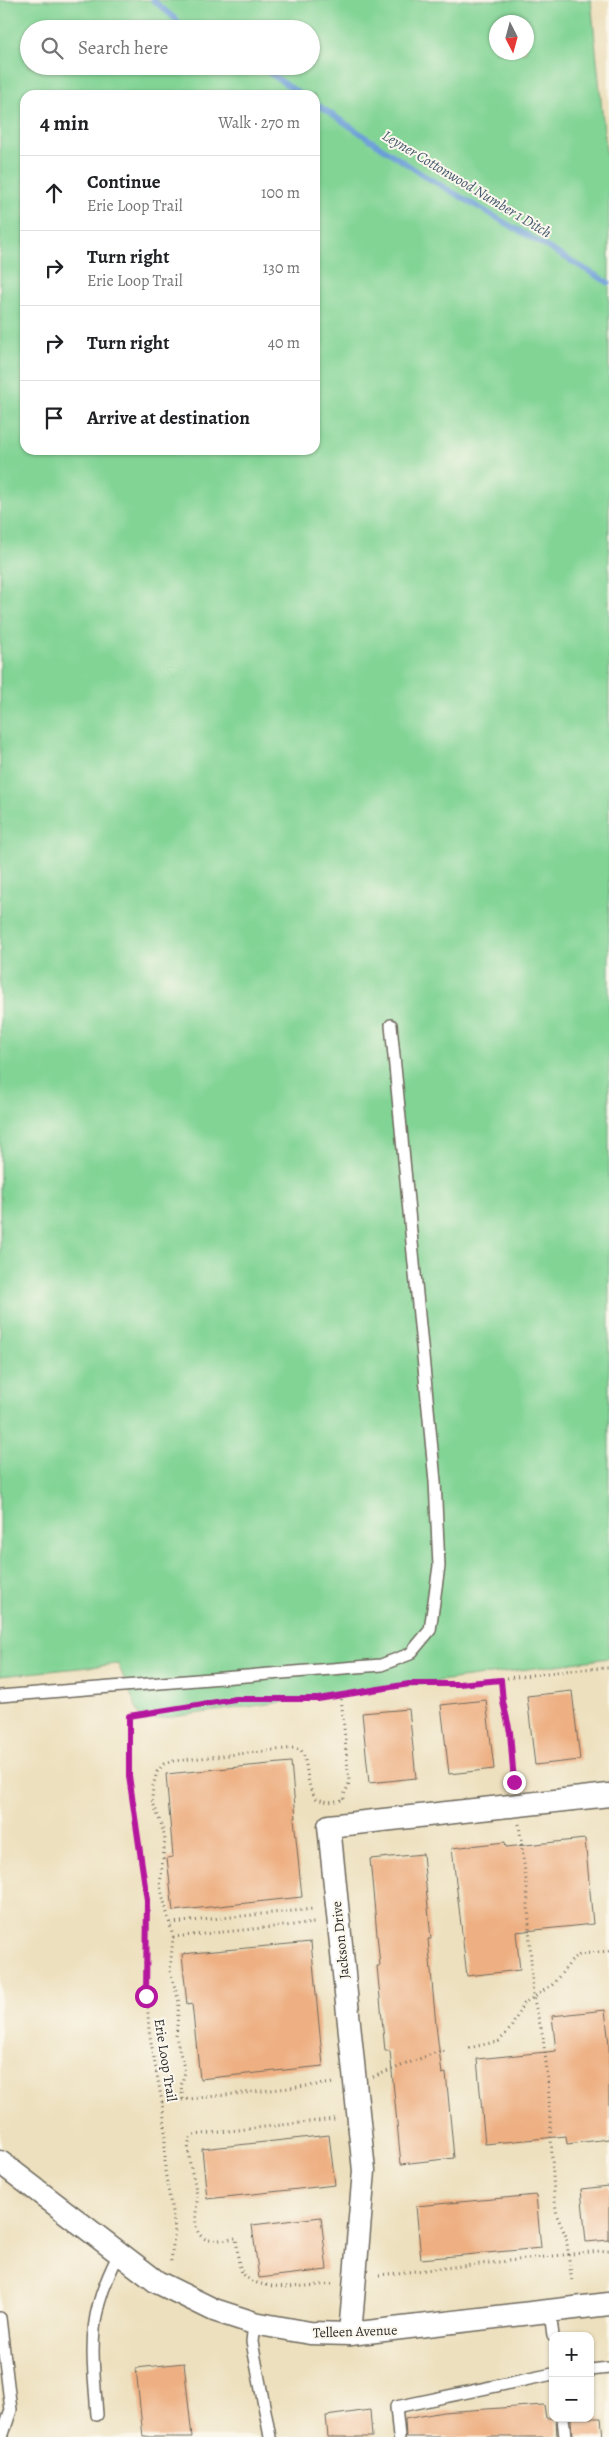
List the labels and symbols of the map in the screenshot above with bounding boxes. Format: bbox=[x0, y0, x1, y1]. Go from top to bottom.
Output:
north arrow bbox=[489, 15, 534, 60]
water label: Leyner Cottonwood Number 1 Ditch bbox=[379, 125, 555, 243]
route end bbox=[503, 1771, 526, 1794]
street label: Jackson Drive bbox=[327, 1900, 354, 1980]
route start bbox=[135, 1985, 158, 2008]
street label: Erie Loop Trail bbox=[150, 2017, 182, 2103]
street label: Telleen Avenue bbox=[312, 2321, 398, 2342]

